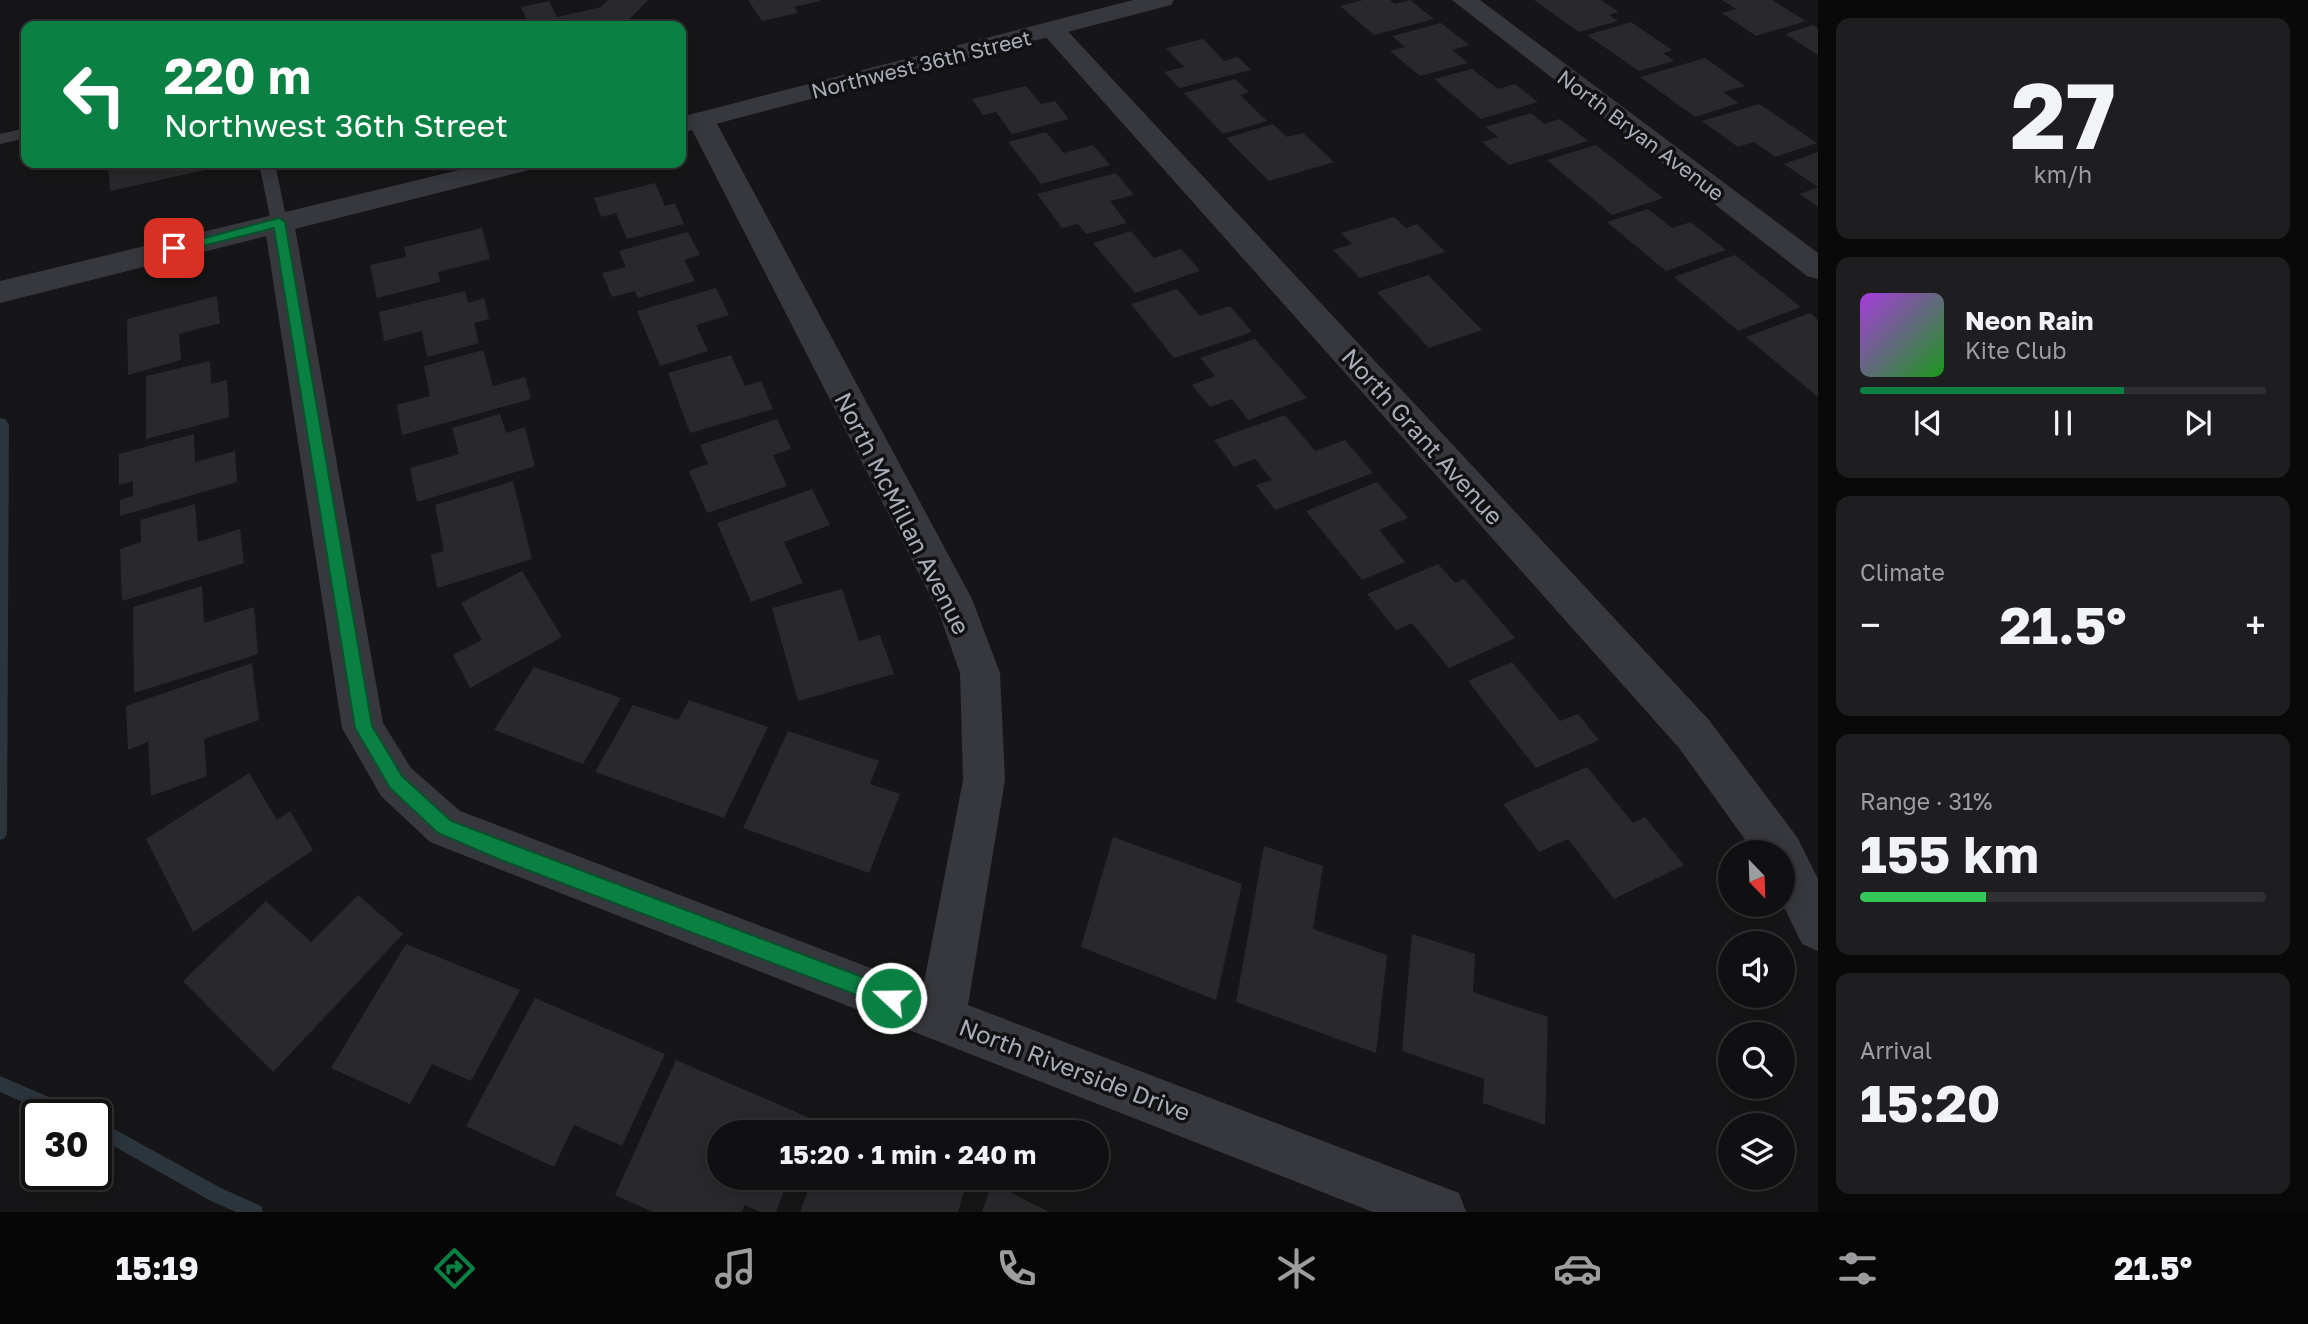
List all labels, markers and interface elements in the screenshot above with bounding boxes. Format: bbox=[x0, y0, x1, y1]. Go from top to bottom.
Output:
street label: Northwest 36th Street bbox=[808, 24, 1034, 104]
text: 220 m bbox=[164, 46, 311, 105]
icon: left bbox=[49, 49, 140, 140]
text: 27 bbox=[2010, 60, 2116, 169]
street label: North Bryan Avenue bbox=[1553, 64, 1729, 206]
text: Northwest 36th Street bbox=[164, 106, 508, 144]
text: km/h bbox=[2034, 160, 2092, 188]
pin bbox=[144, 218, 204, 278]
icon: arrive bbox=[155, 229, 193, 267]
text: Neon Rain bbox=[1965, 305, 2094, 336]
text: Kite Club bbox=[1965, 336, 2066, 364]
street label: North Grant Avenue bbox=[1336, 342, 1510, 530]
street label: North McMillan Avenue bbox=[829, 387, 977, 639]
icon: previous bbox=[1909, 404, 1947, 442]
icon: pause bbox=[2044, 404, 2082, 442]
icon: next bbox=[2179, 404, 2217, 442]
text: Climate bbox=[1860, 558, 1945, 586]
text: 21.5° bbox=[1999, 593, 2127, 655]
text: − bbox=[1860, 602, 1881, 647]
text: + bbox=[2245, 602, 2266, 647]
text: Range · 31% bbox=[1860, 787, 1992, 815]
text: 155 km bbox=[1860, 822, 2039, 884]
north arrow bbox=[1718, 840, 1796, 917]
map controls bbox=[1718, 840, 1795, 1190]
button: sound bbox=[1718, 931, 1795, 1008]
position arrow bbox=[854, 961, 928, 1035]
street label: North Riverside Drive bbox=[955, 1012, 1195, 1126]
button: search bbox=[1718, 1022, 1795, 1099]
text: Arrival bbox=[1860, 1036, 1932, 1064]
text: 15:20 bbox=[1860, 1071, 2001, 1133]
speed limit sign: 30 bbox=[21, 1099, 112, 1190]
button: layers bbox=[1718, 1113, 1795, 1190]
text: 15:20 · 1 min · 240 m bbox=[780, 1139, 1036, 1170]
icon: directions bbox=[430, 1244, 479, 1293]
icon: music bbox=[711, 1244, 760, 1293]
icon: phone bbox=[992, 1244, 1041, 1293]
icon: climate bbox=[1272, 1244, 1321, 1293]
icon: car bbox=[1553, 1244, 1602, 1293]
icon: filters bbox=[1833, 1244, 1882, 1293]
text: 15:19 bbox=[116, 1249, 199, 1287]
text: 21.5° bbox=[2114, 1249, 2192, 1287]

